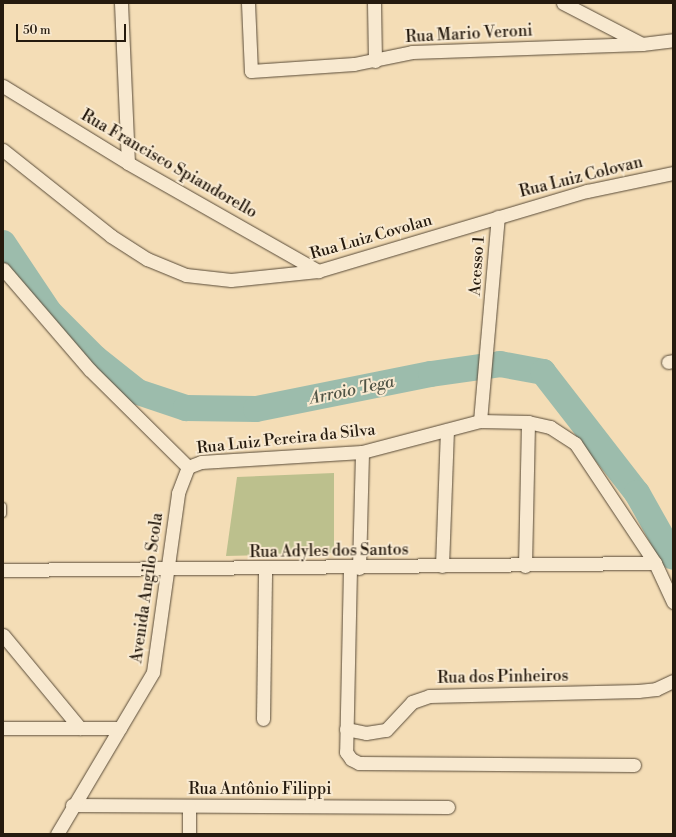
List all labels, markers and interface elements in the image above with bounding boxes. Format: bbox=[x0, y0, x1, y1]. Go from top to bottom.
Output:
scale bar bbox=[18, 16, 128, 42]
street label: Rua Mario Veroni bbox=[405, 21, 533, 47]
text: 50 m bbox=[23, 23, 51, 38]
street label: Rua Francisco Spiandorello bbox=[78, 106, 260, 222]
street label: Rua Luiz Colovan bbox=[517, 152, 645, 202]
street label: Rua Luiz Covolan bbox=[308, 210, 434, 264]
street label: Acesso 1 bbox=[465, 235, 489, 297]
water label: Arroio Tega bbox=[308, 372, 396, 410]
street label: Rua Luiz Pereira da Silva bbox=[196, 420, 376, 458]
street label: Avenida Angilo Scola bbox=[127, 512, 167, 664]
street label: Rua Adyles dos Santos bbox=[249, 540, 409, 562]
street label: Rua dos Pinheiros bbox=[437, 666, 569, 688]
street label: Rua Antônio Filippi bbox=[188, 779, 332, 799]

